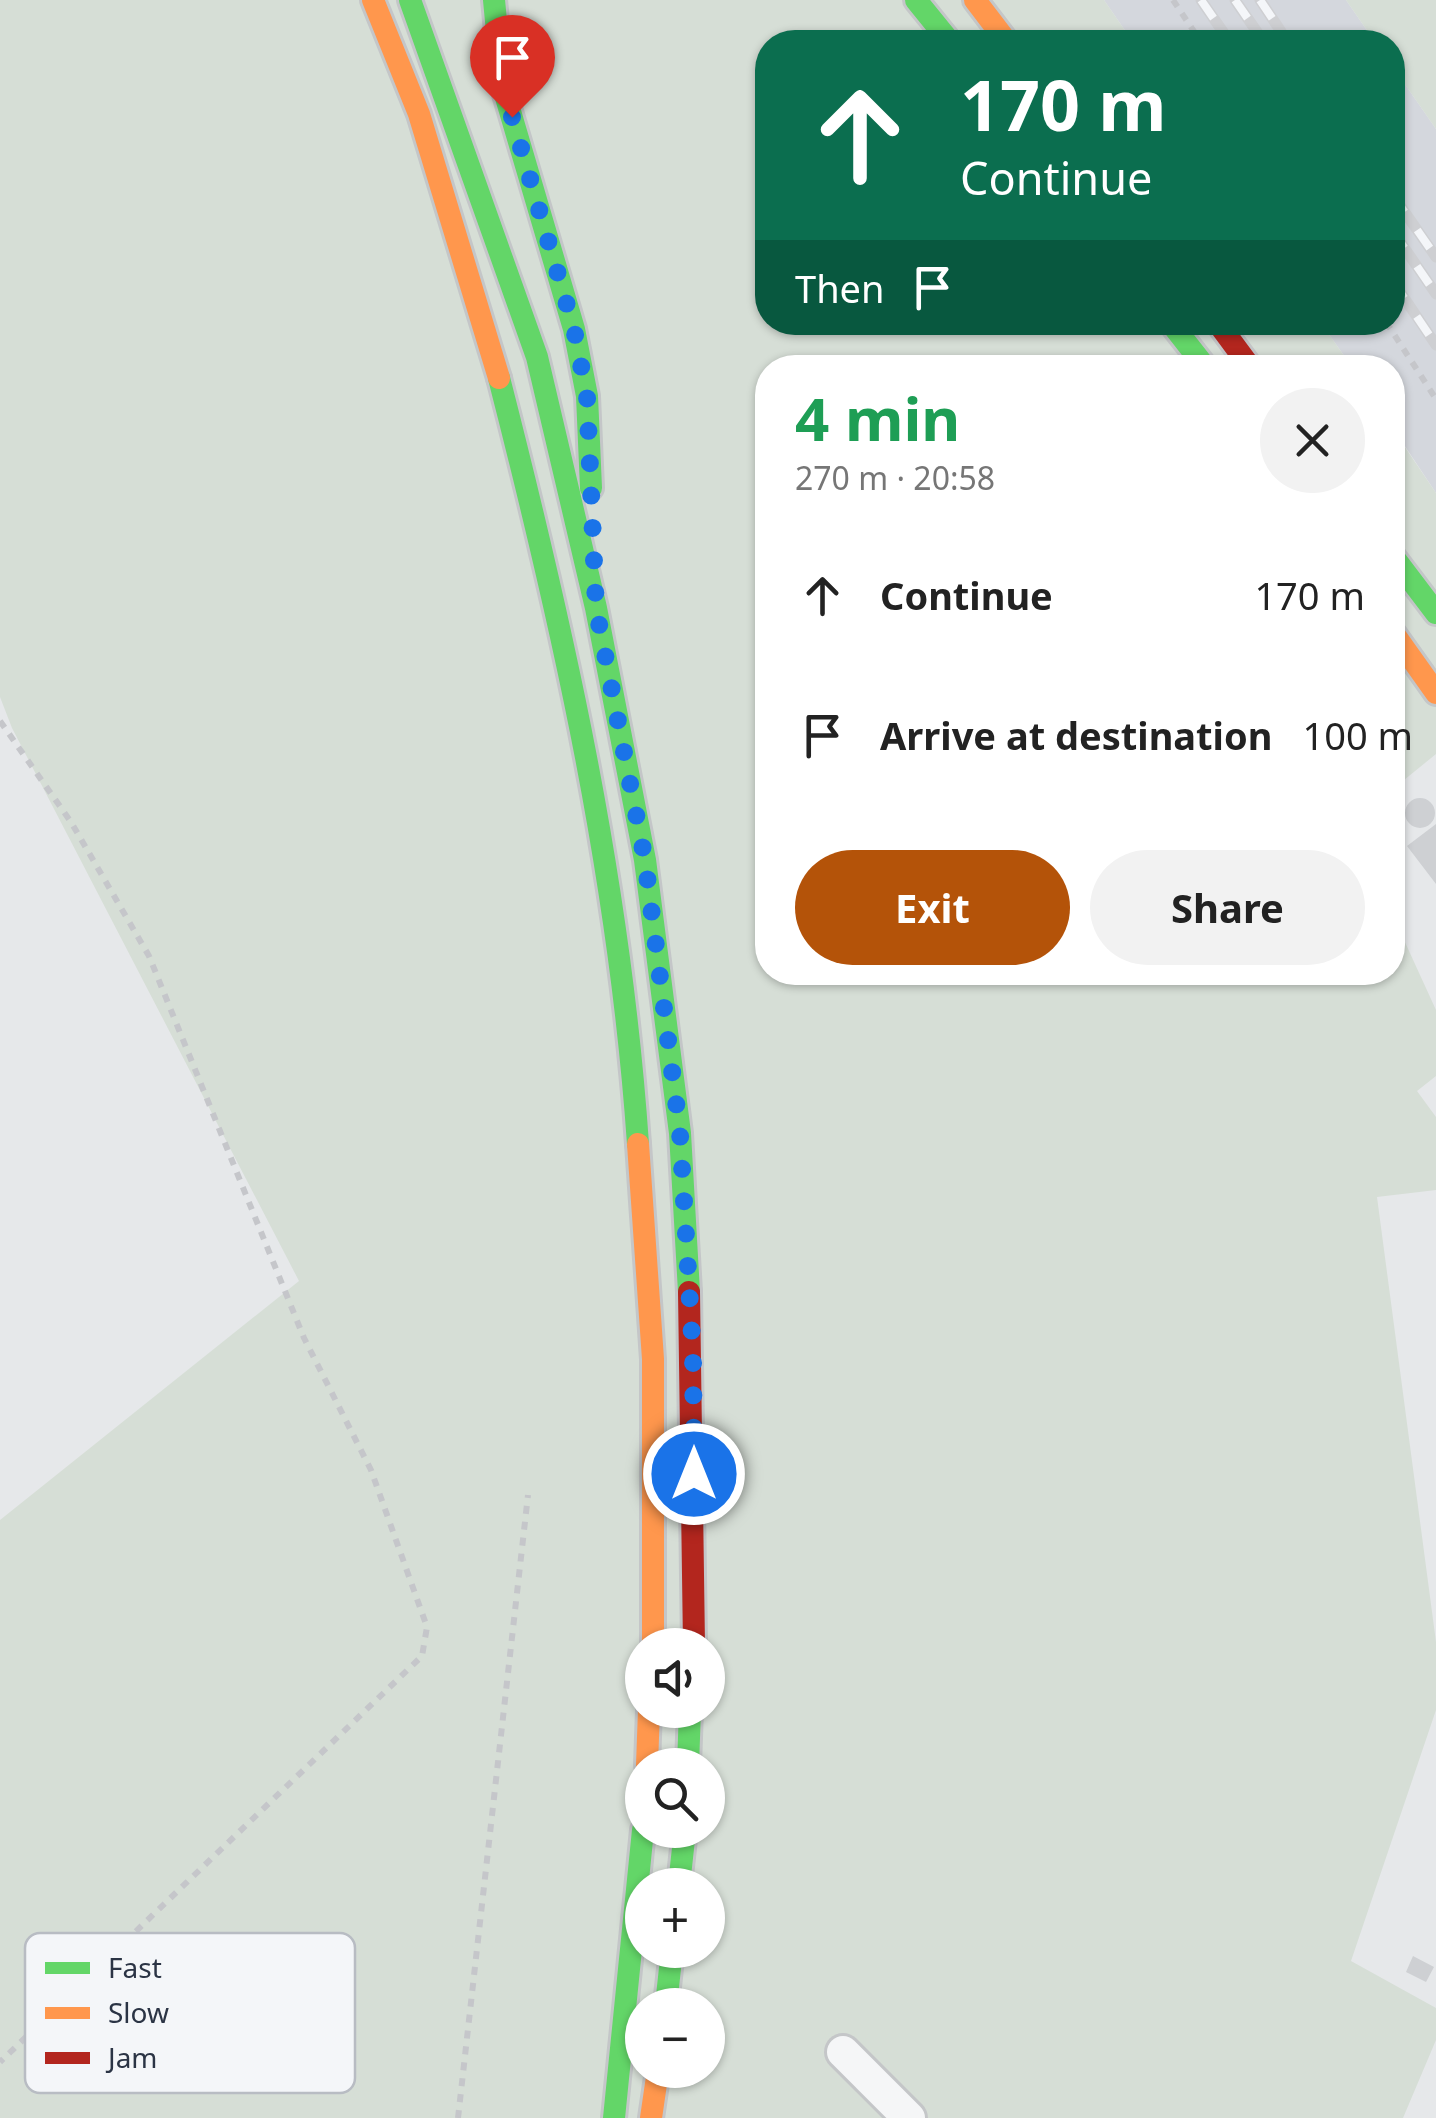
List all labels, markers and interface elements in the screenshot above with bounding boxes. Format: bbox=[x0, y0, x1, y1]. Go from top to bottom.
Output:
pin bbox=[470, 15, 555, 118]
icon: arrive bbox=[485, 30, 540, 85]
text: 170 m bbox=[960, 56, 1167, 152]
icon: ahead bbox=[795, 70, 925, 200]
text: Continue bbox=[960, 147, 1152, 208]
icon: arrive bbox=[905, 260, 960, 315]
text: Then bbox=[795, 262, 885, 314]
text: 4 min bbox=[795, 377, 960, 459]
button: close bbox=[1260, 388, 1365, 493]
text: 270 m · 20:58 bbox=[795, 456, 995, 499]
icon: ahead bbox=[795, 568, 850, 623]
text: Continue bbox=[880, 569, 1053, 621]
text: 170 m bbox=[1254, 569, 1365, 621]
icon: arrive bbox=[795, 708, 850, 763]
text: Arrive at destination bbox=[880, 709, 1272, 761]
text: 100 m bbox=[1302, 709, 1413, 761]
button: Exit bbox=[795, 850, 1070, 965]
button: Share bbox=[1090, 850, 1365, 965]
position arrow bbox=[642, 1422, 746, 1526]
map controls bbox=[625, 1628, 725, 2088]
button: sound bbox=[625, 1628, 725, 1728]
button: search bbox=[625, 1748, 725, 1848]
button: + bbox=[625, 1868, 725, 1968]
legend bbox=[25, 1933, 355, 2093]
text: Fast bbox=[108, 1948, 162, 1986]
button: − bbox=[625, 1988, 725, 2088]
text: Slow bbox=[108, 1993, 169, 2031]
text: Jam bbox=[105, 2038, 158, 2076]

